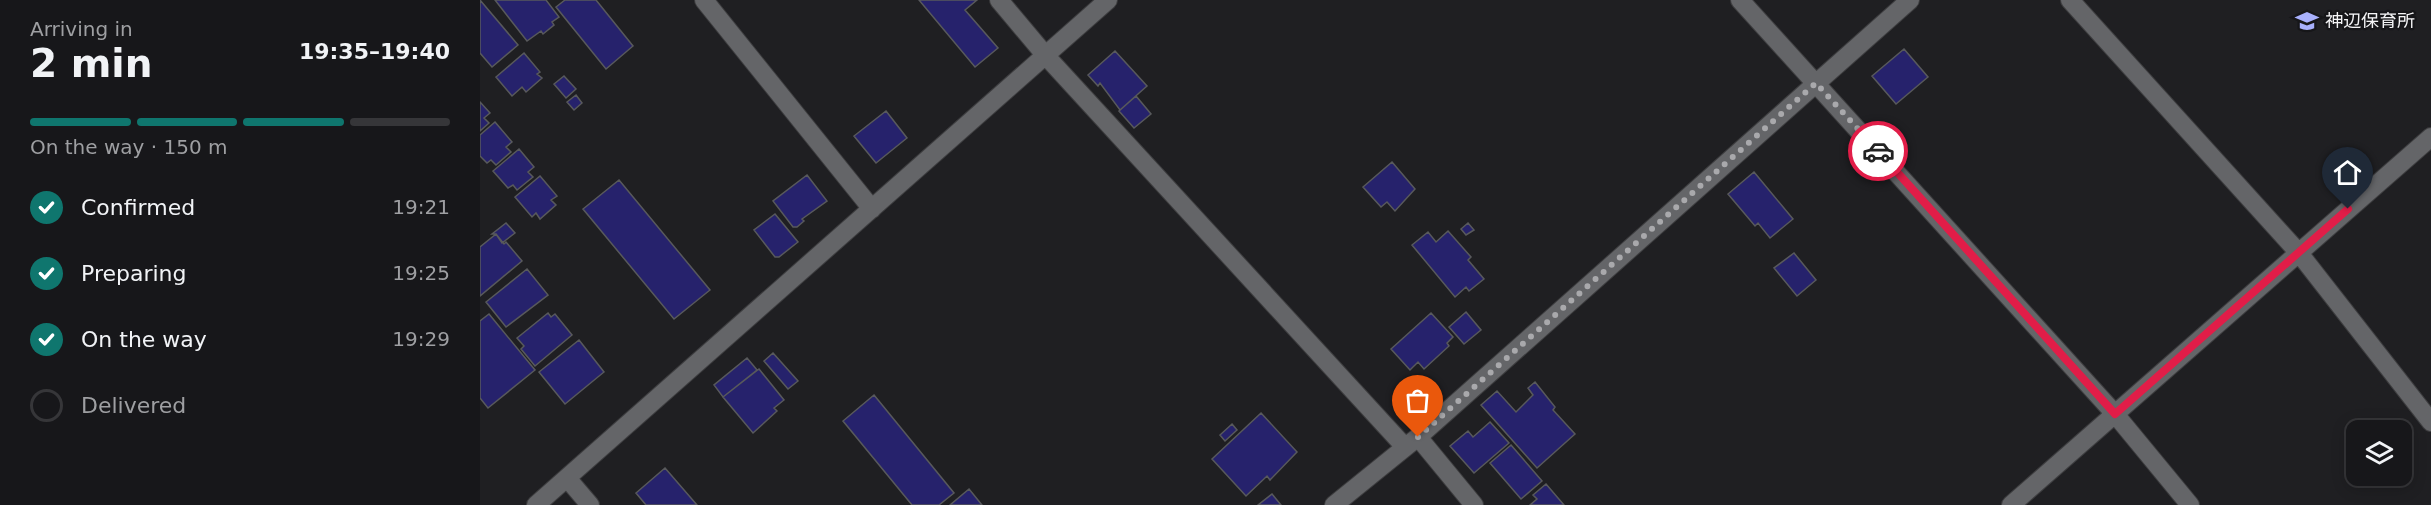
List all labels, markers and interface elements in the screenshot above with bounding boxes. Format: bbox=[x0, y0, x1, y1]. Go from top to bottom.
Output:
school or university icon: 神辺保育所 bbox=[2294, 8, 2320, 34]
place label: 神辺保育所 bbox=[2325, 10, 2415, 31]
text: Arriving in bbox=[30, 17, 133, 41]
text: 19:35–19:40 bbox=[299, 39, 450, 64]
text: 2 min bbox=[30, 41, 152, 86]
courier bbox=[1848, 121, 1908, 181]
text: On the way · 150 m bbox=[30, 135, 228, 159]
icon: car bbox=[1862, 135, 1895, 168]
pin bbox=[2322, 147, 2373, 209]
icon: home bbox=[2331, 156, 2364, 189]
icon: check bbox=[30, 191, 63, 224]
text: Confirmed bbox=[81, 195, 195, 220]
text: 19:21 bbox=[392, 195, 450, 219]
icon: check bbox=[30, 257, 63, 290]
text: Preparing bbox=[81, 261, 187, 286]
text: 19:25 bbox=[392, 261, 450, 285]
icon: check bbox=[30, 323, 63, 356]
text: On the way bbox=[81, 327, 207, 352]
text: 19:29 bbox=[392, 327, 450, 351]
pin bbox=[1392, 375, 1443, 437]
icon: bag bbox=[1401, 384, 1434, 417]
text: Delivered bbox=[81, 393, 186, 418]
map controls bbox=[2346, 420, 2412, 486]
button: layers bbox=[2346, 420, 2412, 486]

